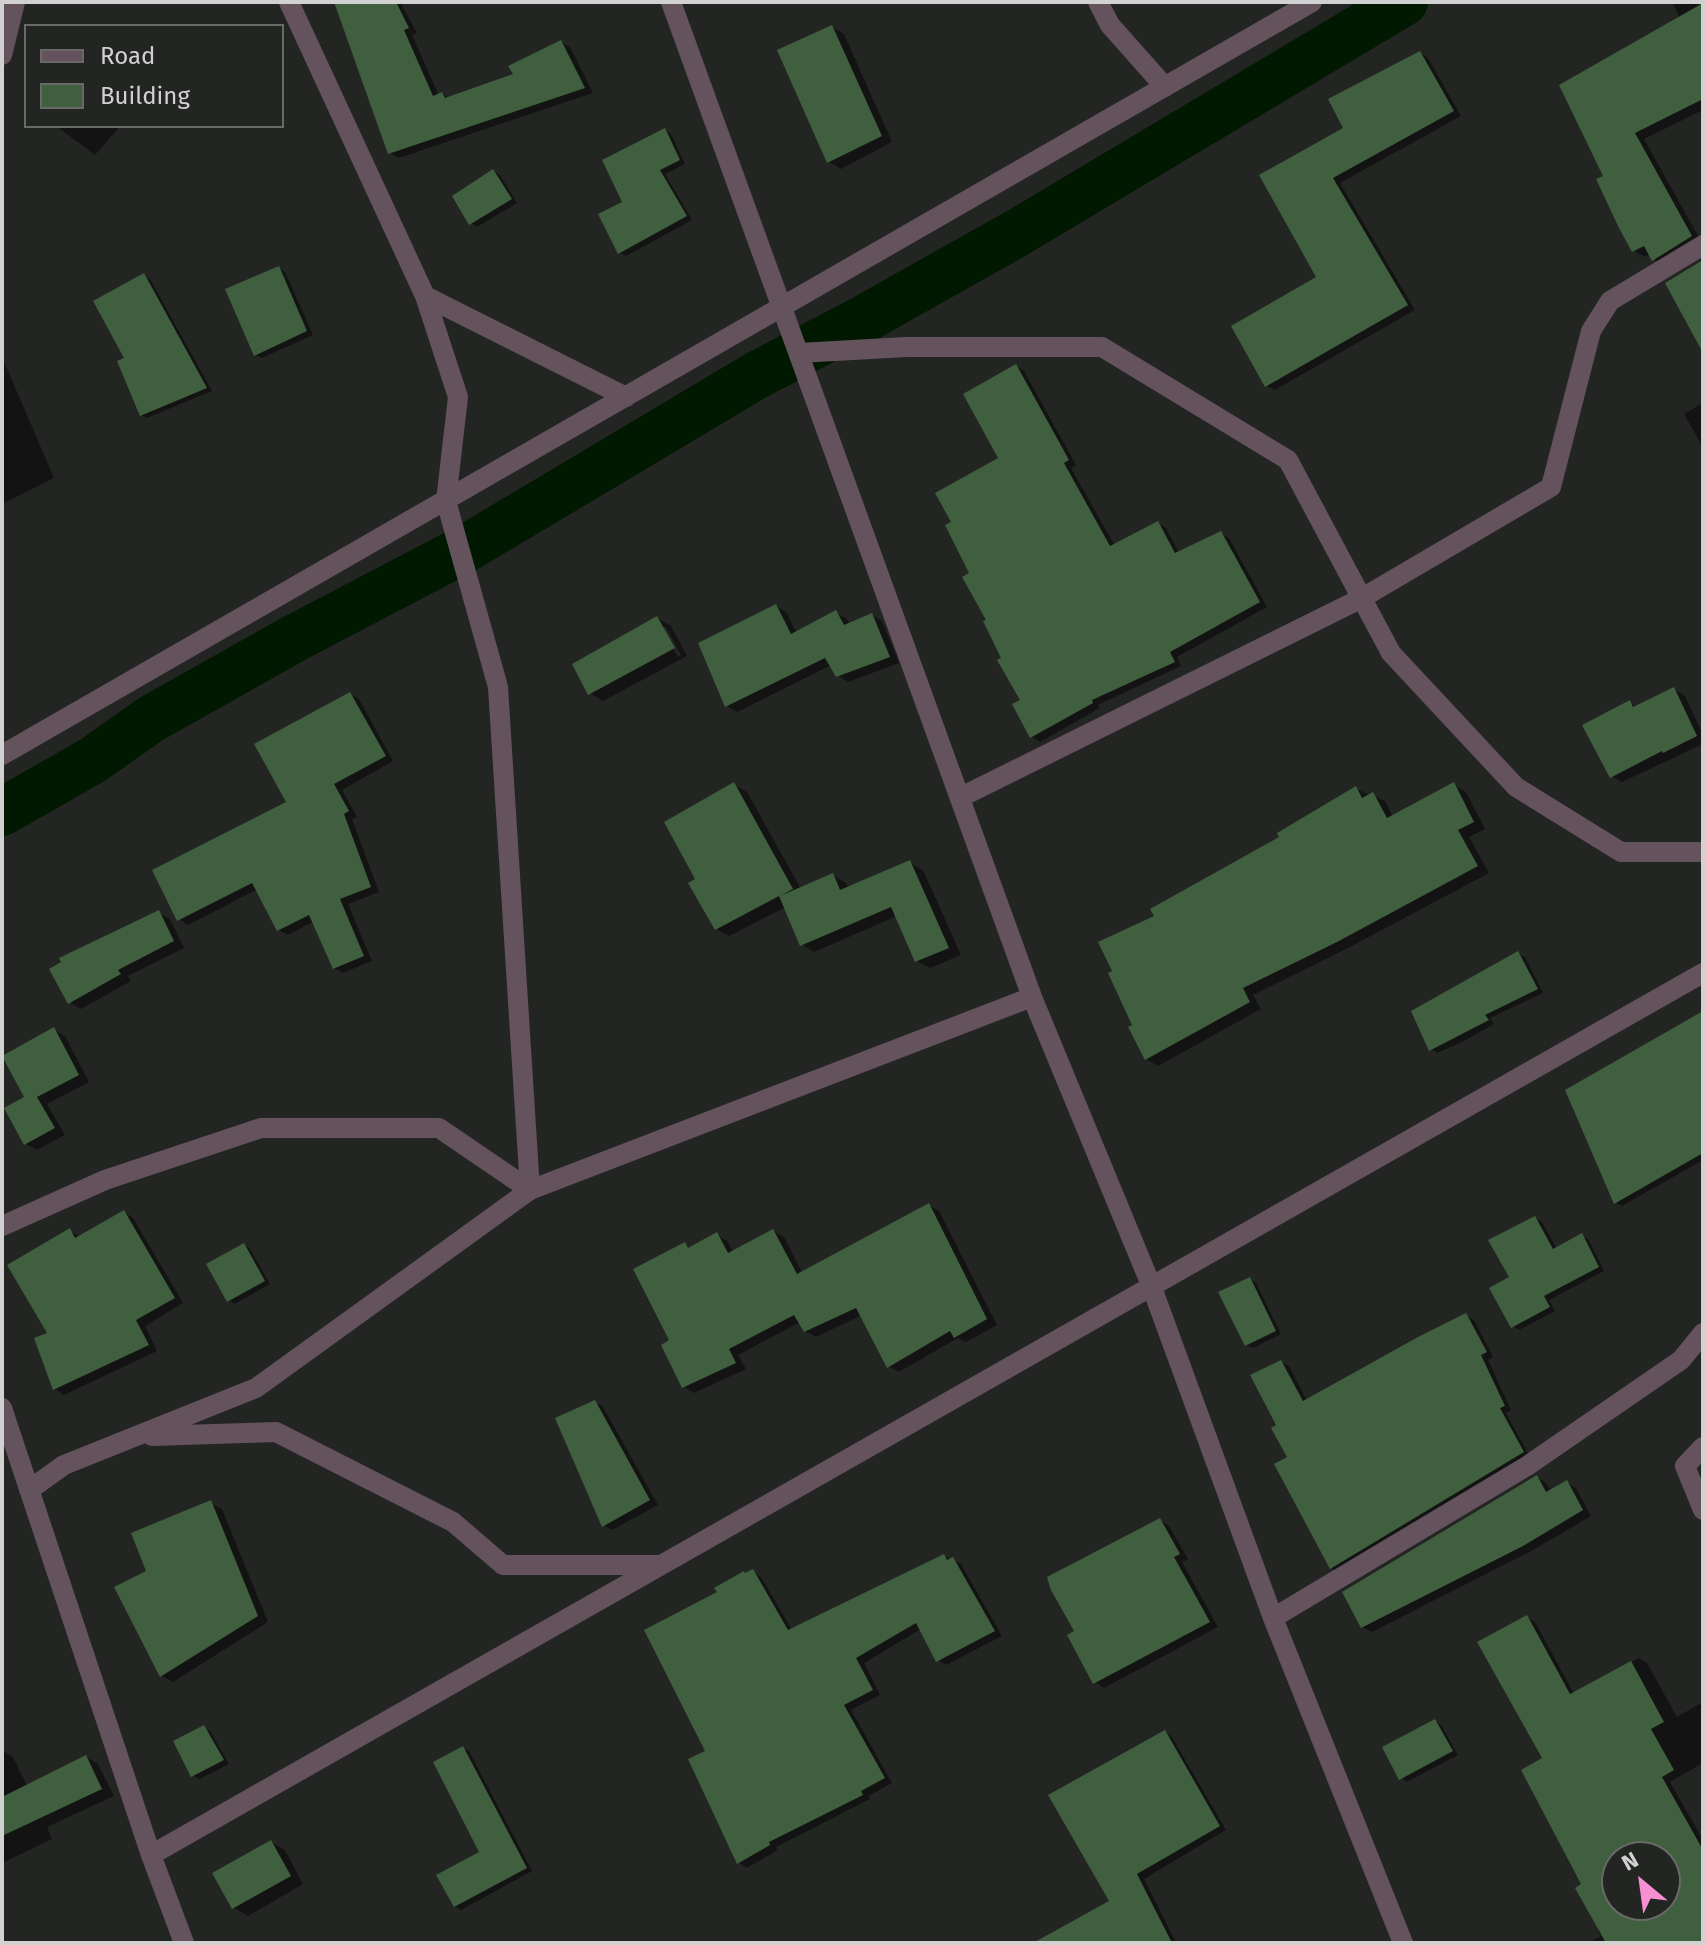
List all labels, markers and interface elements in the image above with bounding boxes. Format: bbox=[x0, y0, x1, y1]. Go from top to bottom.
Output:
legend bbox=[24, 24, 284, 128]
text: Road bbox=[100, 42, 155, 70]
text: Building bbox=[100, 82, 190, 110]
north arrow bbox=[1601, 1841, 1681, 1921]
text: N bbox=[1617, 1846, 1643, 1877]

